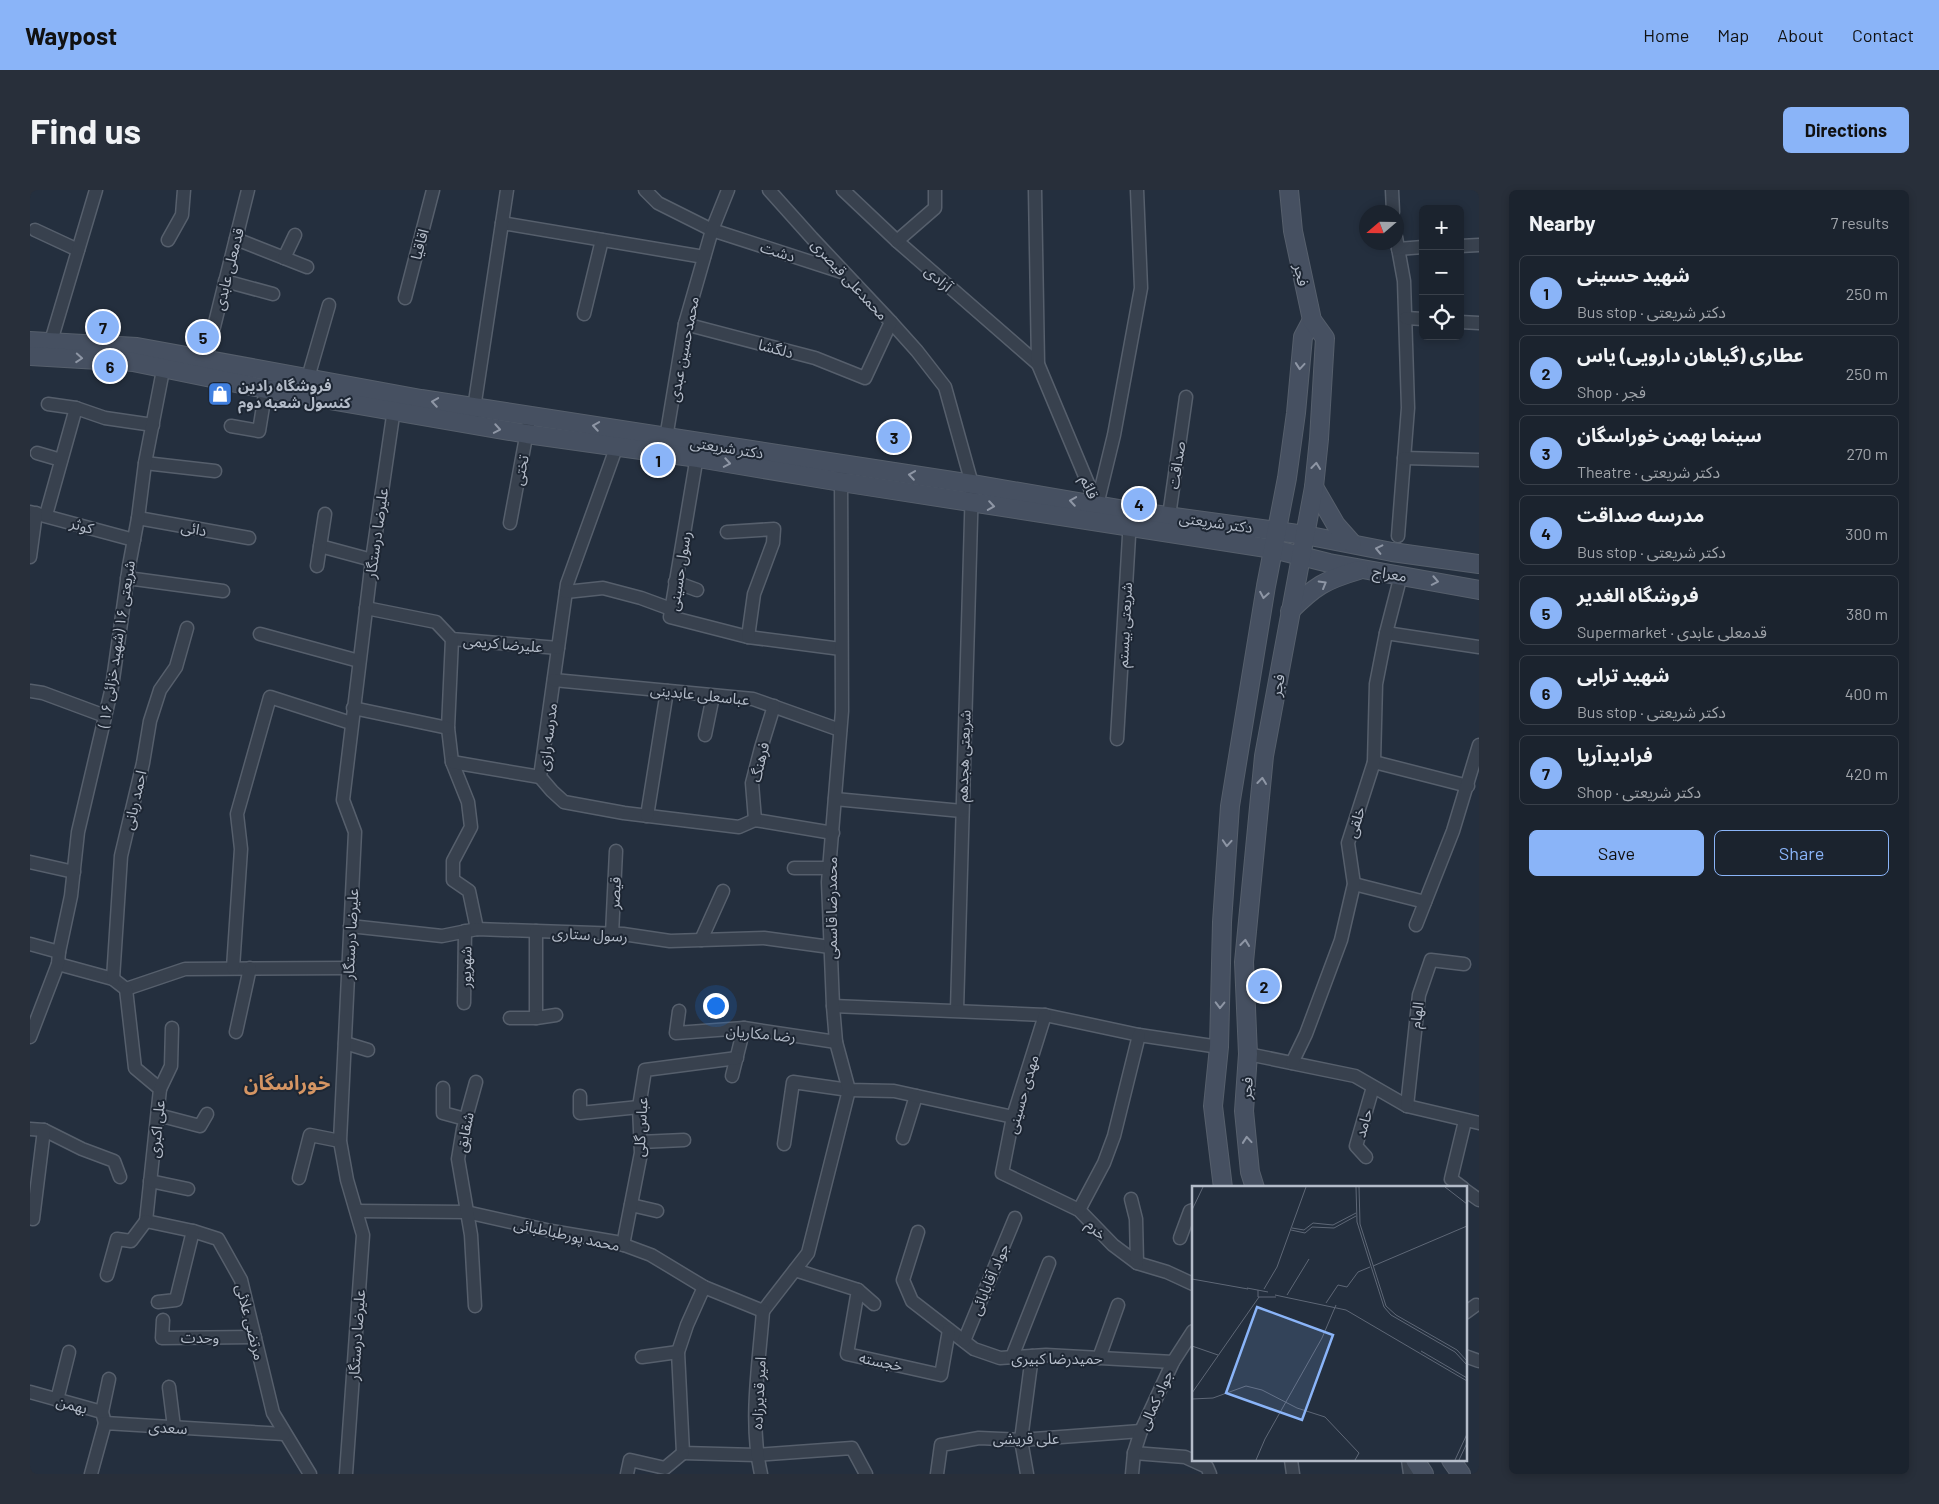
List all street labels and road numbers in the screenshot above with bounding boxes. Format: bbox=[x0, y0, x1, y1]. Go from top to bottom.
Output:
street label: قدمعلی عابدی bbox=[209, 226, 248, 312]
street label: اقاقیا bbox=[406, 227, 432, 261]
street label: محمدعلی قیصری bbox=[807, 235, 892, 324]
street label: دشت bbox=[758, 237, 798, 265]
street label: آزادی bbox=[921, 261, 957, 296]
street label: فجر bbox=[1290, 261, 1313, 288]
street label: محمدحسین عبدی bbox=[664, 295, 703, 404]
street label: دلگشا bbox=[756, 335, 796, 361]
street label: دکتر شریعتی bbox=[689, 432, 765, 463]
street label: صداقت bbox=[1164, 440, 1188, 490]
street label: تختی bbox=[508, 453, 533, 487]
street label: قائم bbox=[1074, 473, 1103, 503]
street label: علیرضا درستگار bbox=[361, 486, 392, 580]
street label: دکتر شریعتی bbox=[1178, 508, 1254, 537]
street label: کوثر bbox=[67, 513, 97, 538]
street label: دائی bbox=[180, 517, 208, 540]
street label: رسول حسینی bbox=[664, 530, 695, 612]
street label: شریعتی ۱۶ (شهید خزائی ۱۶ ) bbox=[94, 559, 139, 730]
street label: معراج bbox=[1371, 561, 1408, 589]
street label: شریعتی بیستم bbox=[1113, 582, 1138, 668]
street label: علیرضا کریمی bbox=[462, 631, 544, 656]
street label: فجر bbox=[1266, 672, 1289, 699]
street label: عباسعلی عابدینی bbox=[649, 680, 751, 709]
street label: مدرسه رازی bbox=[534, 702, 561, 772]
street label: شریعتی هجدهم bbox=[952, 709, 977, 803]
street label: فرهنگ bbox=[746, 740, 773, 784]
street label: احمد ربانی bbox=[118, 768, 151, 832]
street label: خلقی bbox=[1342, 804, 1369, 840]
street label: محمدرضا قاسمی bbox=[822, 857, 841, 959]
street label: قیصر bbox=[604, 876, 625, 911]
street label: علیرضا درستگار bbox=[339, 888, 362, 981]
street label: رسول ستاری bbox=[552, 923, 628, 946]
street label: شهریور bbox=[456, 946, 475, 989]
street label: الهام bbox=[1405, 1001, 1430, 1030]
street label: رضا مکاریان bbox=[725, 1021, 797, 1046]
street label: مهدی حسینی bbox=[1002, 1052, 1043, 1136]
street label: فجر bbox=[1236, 1076, 1257, 1101]
street label: عباس گلی bbox=[629, 1096, 652, 1157]
street label: علی اکبری bbox=[144, 1099, 169, 1159]
street label: حامد bbox=[1350, 1106, 1376, 1139]
street label: شقایق bbox=[451, 1110, 479, 1154]
street label: محمد پورطباطبائی bbox=[512, 1214, 622, 1256]
street label: خرم bbox=[1081, 1215, 1111, 1245]
street label: جواد آقابابائی bbox=[966, 1240, 1013, 1318]
street label: مرتضی علائی bbox=[232, 1282, 269, 1362]
street label: علیرضا درستگار bbox=[344, 1288, 369, 1382]
street label: وحدت bbox=[181, 1328, 219, 1347]
street label: خجسته bbox=[858, 1348, 905, 1374]
street label: حمیدرضا کبیری bbox=[1011, 1349, 1103, 1368]
street label: امیر قدیرزاده bbox=[747, 1356, 770, 1430]
street label: جواد کمالی bbox=[1134, 1367, 1177, 1433]
street label: بهمن bbox=[54, 1391, 89, 1418]
street label: سعدی bbox=[148, 1417, 188, 1438]
street label: علی قریشی bbox=[993, 1429, 1060, 1448]

